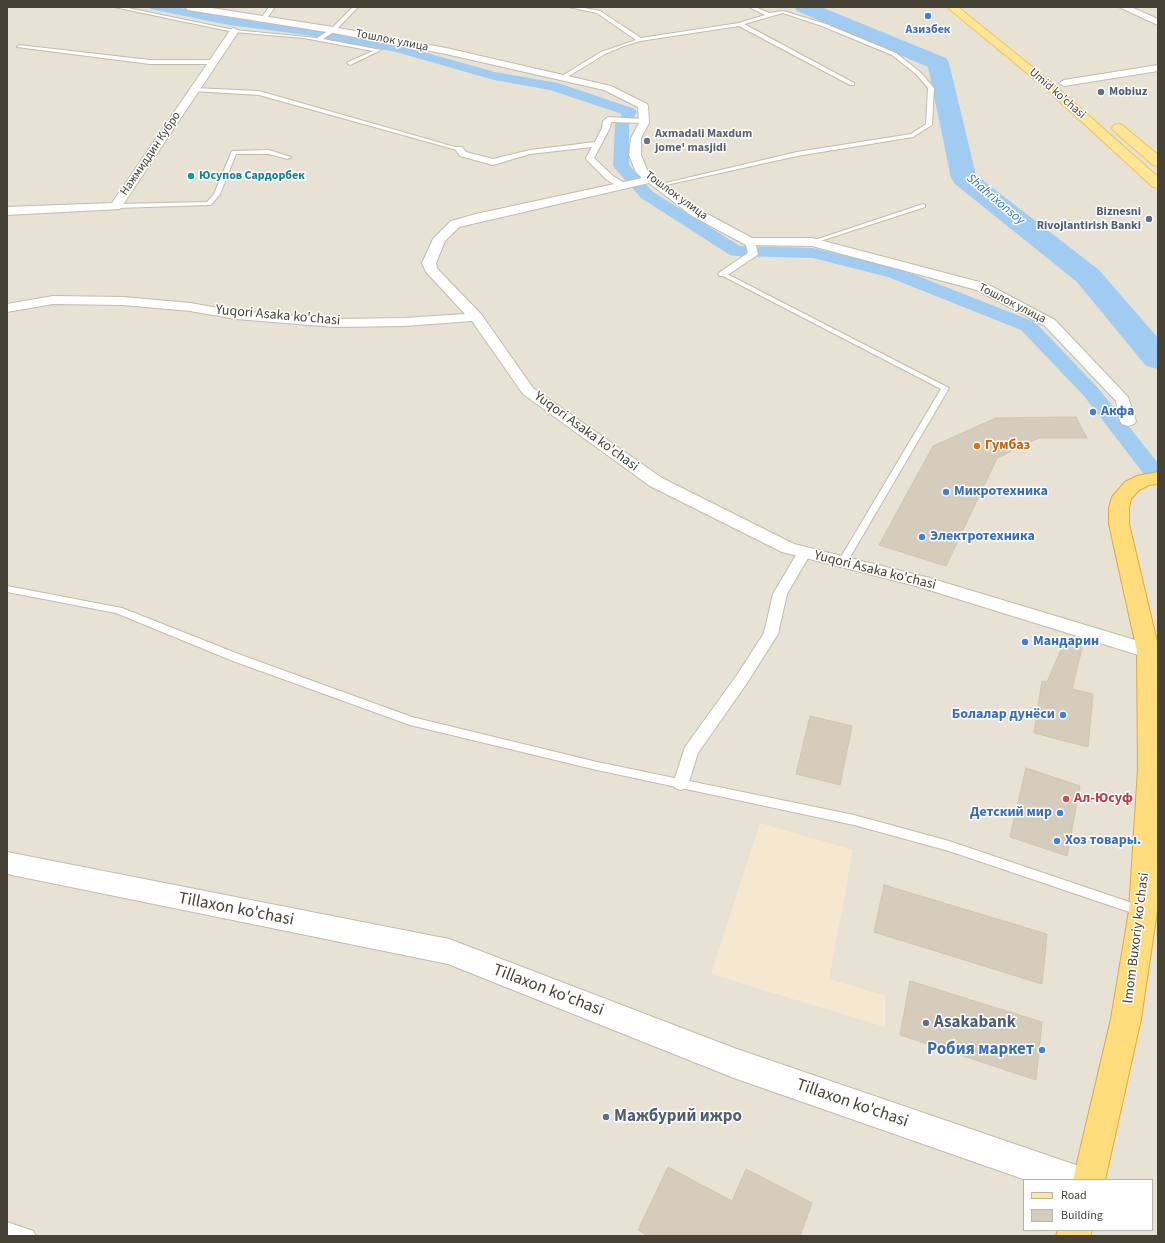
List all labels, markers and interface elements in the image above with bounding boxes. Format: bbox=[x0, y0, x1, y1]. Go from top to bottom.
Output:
marker: Азизбек bbox=[923, 11, 933, 21]
place label: Азизбек bbox=[906, 23, 950, 37]
street label: Тошлок улица bbox=[354, 27, 430, 55]
street label: Umid ko'chasi bbox=[1026, 66, 1088, 122]
place label: Mobiuz bbox=[1109, 85, 1147, 99]
marker: Mobiuz bbox=[1096, 87, 1106, 97]
street label: Нажмиддин Кубро bbox=[118, 109, 184, 199]
place label: Axmadali Maxdum jome' masjidi bbox=[655, 127, 752, 155]
marker: Axmadali Maxdum jome' masjidi bbox=[642, 136, 652, 146]
street label: Тошлок улица bbox=[642, 168, 710, 224]
place label: Юсупов Сардорбек bbox=[199, 169, 305, 183]
marker: Юсупов Сардорбек bbox=[186, 171, 196, 181]
water label: Shahrixonsoy bbox=[963, 171, 1027, 229]
place label: Biznesni Rivojlantirish Banki bbox=[1037, 205, 1141, 233]
marker: Biznesni Rivojlantirish Banki bbox=[1144, 214, 1154, 224]
street label: Тошлок улица bbox=[976, 281, 1048, 327]
street label: Yuqori Asaka ko'chasi bbox=[215, 302, 341, 330]
street label: Yuqori Asaka ko'chasi bbox=[530, 388, 642, 476]
place label: Акфа bbox=[1101, 404, 1134, 420]
marker: Акфа bbox=[1088, 407, 1098, 417]
place label: Гумбаз bbox=[985, 438, 1030, 454]
marker: Гумбаз bbox=[972, 441, 982, 451]
place label: Микротехника bbox=[954, 484, 1048, 500]
marker: Микротехника bbox=[941, 487, 951, 497]
place label: Электротехника bbox=[930, 529, 1035, 545]
marker: Электротехника bbox=[917, 532, 927, 542]
street label: Yuqori Asaka ko'chasi bbox=[812, 548, 938, 594]
place label: Мандарин bbox=[1033, 634, 1099, 650]
marker: Мандарин bbox=[1020, 637, 1030, 647]
place label: Болалар дунёси bbox=[952, 707, 1055, 723]
marker: Болалар дунёси bbox=[1058, 710, 1068, 720]
place label: Ал-Юсуф bbox=[1074, 791, 1133, 807]
marker: Ал-Юсуф bbox=[1061, 794, 1071, 804]
place label: Детский миp bbox=[970, 805, 1052, 821]
marker: Детский миp bbox=[1055, 808, 1065, 818]
place label: Хоз товары. bbox=[1065, 833, 1141, 849]
marker: Хоз товары. bbox=[1052, 836, 1062, 846]
street label: lmom Buxoriy ko'chasi bbox=[1121, 872, 1153, 1004]
street label: Tillaxon ko'chasi bbox=[177, 889, 295, 931]
street label: Tillaxon ko'chasi bbox=[490, 960, 606, 1022]
place label: Asakabank bbox=[934, 1013, 1016, 1033]
marker: Asakabank bbox=[921, 1018, 931, 1028]
place label: Робия маркет bbox=[927, 1040, 1034, 1060]
marker: Робия маркет bbox=[1037, 1045, 1047, 1055]
street label: Tillaxon ko'chasi bbox=[793, 1075, 911, 1133]
place label: Мажбурий ижро bbox=[614, 1107, 742, 1127]
marker: Мажбурий ижро bbox=[601, 1112, 611, 1122]
legend bbox=[1023, 1179, 1153, 1231]
text: Road bbox=[1061, 1187, 1087, 1204]
text: Building bbox=[1061, 1207, 1103, 1224]

